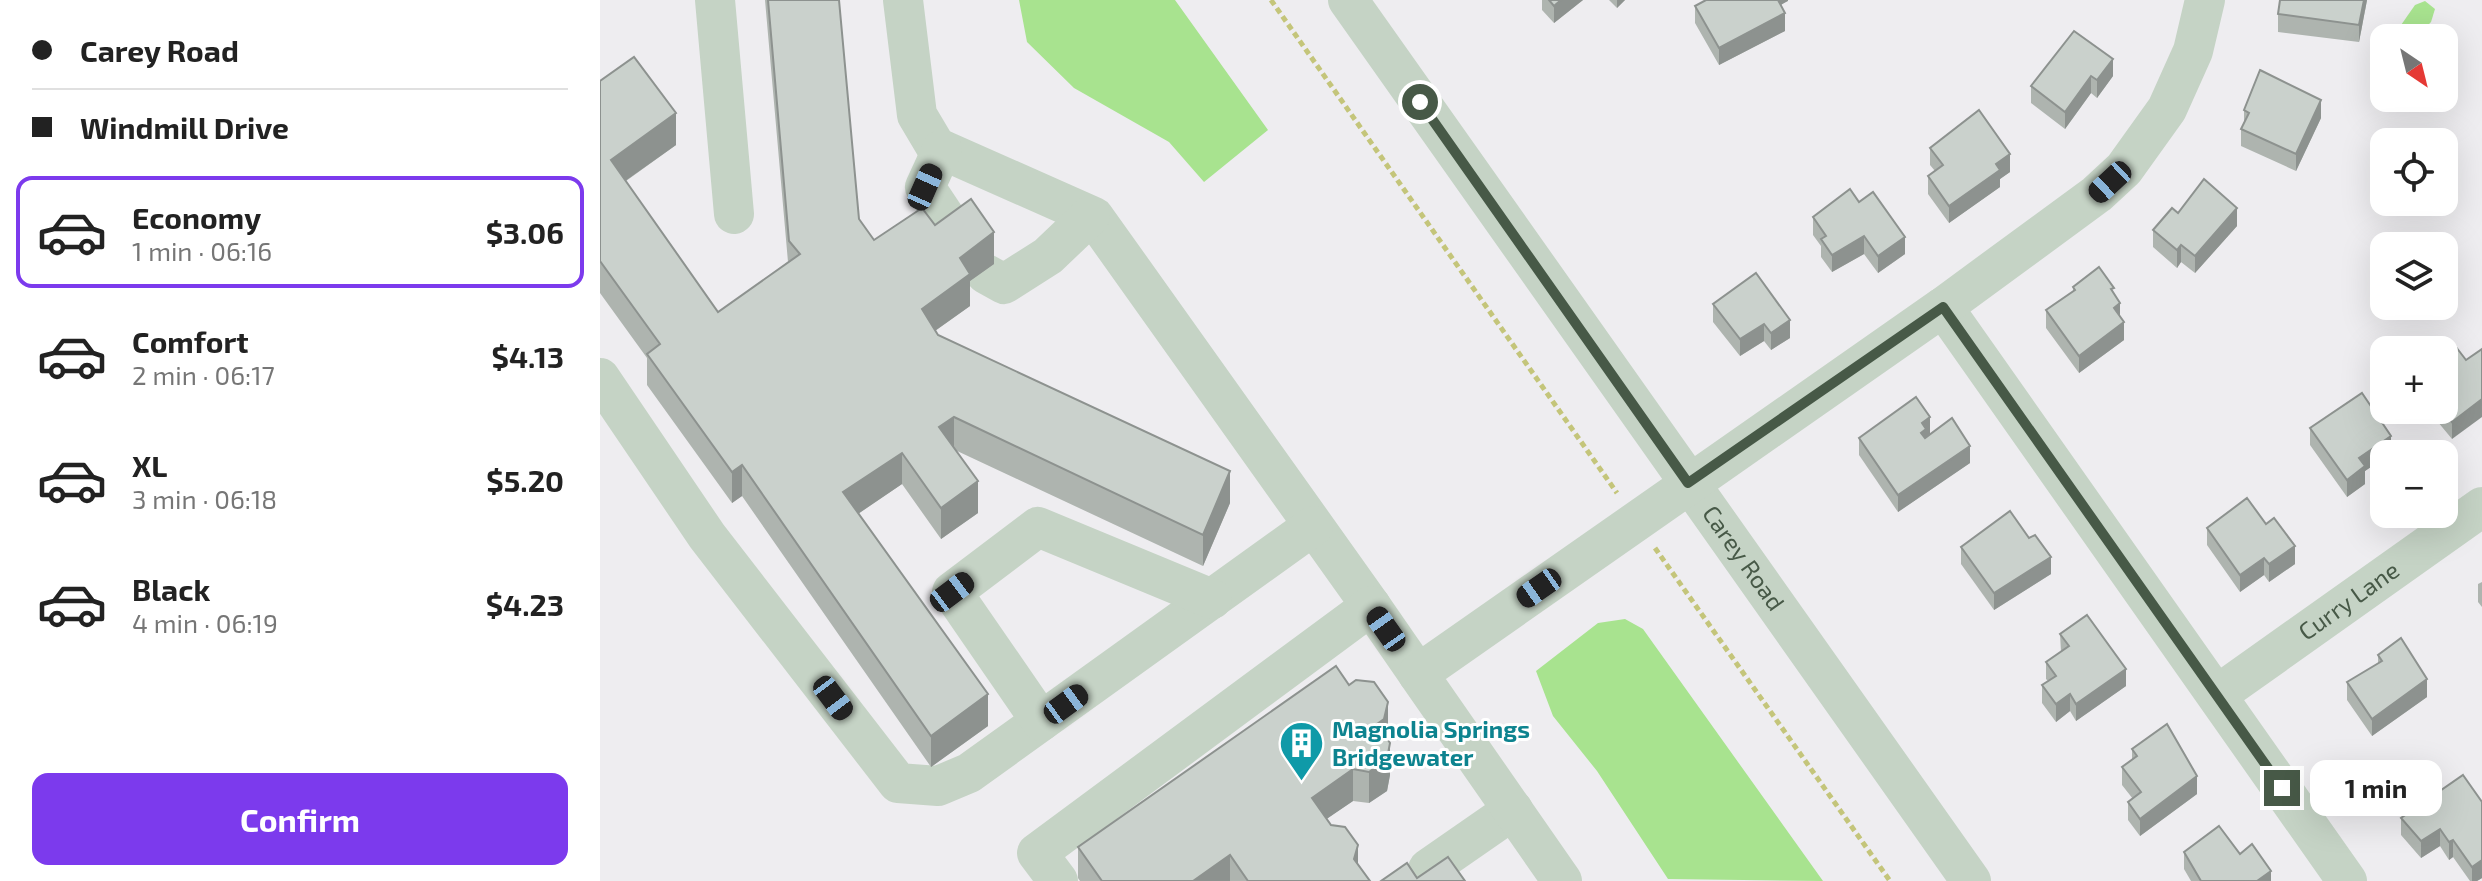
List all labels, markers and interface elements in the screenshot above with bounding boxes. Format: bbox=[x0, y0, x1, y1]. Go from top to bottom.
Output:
north arrow bbox=[2370, 24, 2458, 112]
map controls bbox=[2370, 24, 2458, 528]
text: Carey Road bbox=[80, 32, 239, 68]
route start bbox=[1402, 84, 1438, 120]
text: Windmill Drive bbox=[80, 109, 289, 145]
button: locate bbox=[2370, 128, 2458, 216]
car bbox=[2084, 157, 2136, 207]
car bbox=[904, 160, 946, 214]
icon: car bbox=[36, 196, 108, 268]
text: Economy bbox=[132, 199, 261, 235]
text: $3.06 bbox=[486, 214, 564, 250]
button: layers bbox=[2370, 232, 2458, 320]
text: 1 min · 06:16 bbox=[132, 235, 272, 266]
icon: car bbox=[36, 320, 108, 392]
text: Comfort bbox=[132, 323, 249, 359]
button: + bbox=[2370, 336, 2458, 424]
text: $4.13 bbox=[492, 338, 564, 374]
text: 2 min · 06:17 bbox=[132, 359, 275, 390]
button: − bbox=[2370, 440, 2458, 528]
icon: car bbox=[36, 444, 108, 516]
text: XL bbox=[132, 447, 167, 483]
text: $5.20 bbox=[486, 462, 564, 498]
text: 3 min · 06:18 bbox=[132, 483, 277, 514]
street label: Carey Road bbox=[1697, 499, 1791, 616]
street label: Curry Lane bbox=[2292, 555, 2404, 646]
car bbox=[1512, 564, 1566, 612]
icon: car bbox=[36, 568, 108, 640]
car bbox=[926, 568, 978, 616]
text: Black bbox=[132, 571, 210, 607]
text: $4.23 bbox=[486, 586, 564, 622]
car bbox=[1362, 602, 1410, 656]
text: 4 min · 06:19 bbox=[132, 607, 278, 638]
car bbox=[809, 672, 857, 724]
car bbox=[1040, 680, 1092, 728]
place label: Magnolia Springs Bridgewater bbox=[1332, 714, 1530, 771]
building icon: Magnolia Springs Bridgewater bbox=[1277, 720, 1325, 783]
callout: 1 min bbox=[2310, 760, 2442, 816]
route end bbox=[2264, 770, 2300, 806]
text: 1 min bbox=[2345, 772, 2407, 803]
button: Confirm bbox=[32, 773, 568, 865]

